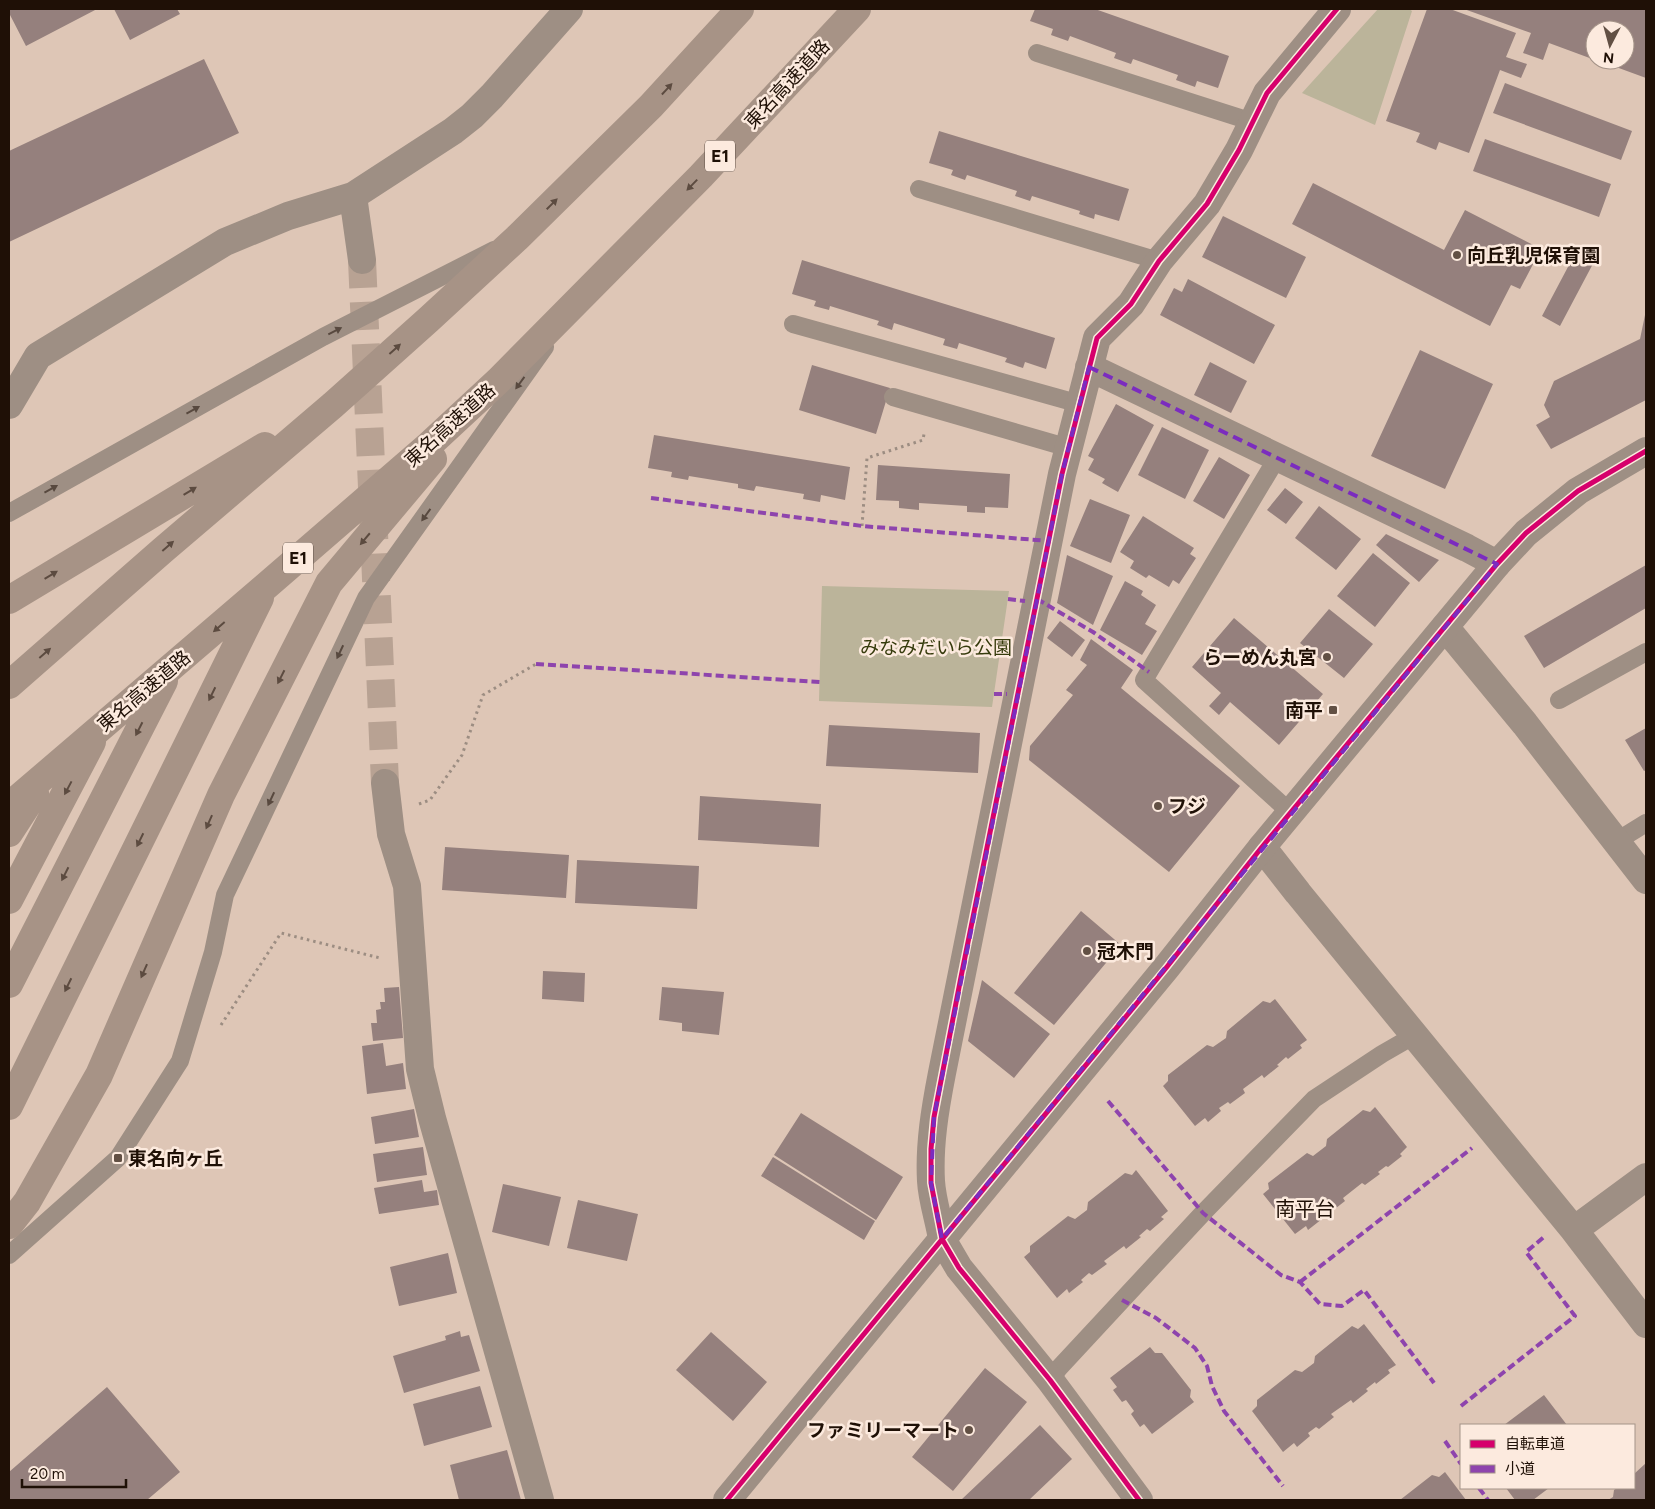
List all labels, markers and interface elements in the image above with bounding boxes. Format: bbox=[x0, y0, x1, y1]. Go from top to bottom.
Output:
north arrow bbox=[1585, 20, 1635, 70]
street label: 東名高速道路 bbox=[740, 34, 834, 134]
text: N bbox=[1602, 48, 1615, 66]
one-way arrow bbox=[661, 83, 672, 95]
road number: E1 bbox=[705, 140, 735, 172]
one-way arrow bbox=[686, 179, 698, 191]
one-way arrow bbox=[545, 198, 557, 210]
place label: 向丘乳児保育園 bbox=[1467, 244, 1600, 267]
marker: 向丘乳児保育園 bbox=[1451, 249, 1463, 261]
one-way arrow bbox=[328, 327, 342, 335]
one-way arrow bbox=[389, 344, 402, 355]
one-way arrow bbox=[515, 376, 525, 389]
street label: 東名高速道路 bbox=[400, 378, 500, 472]
one-way arrow bbox=[186, 405, 200, 414]
one-way arrow bbox=[45, 485, 58, 494]
one-way arrow bbox=[183, 486, 196, 496]
one-way arrow bbox=[420, 508, 431, 521]
one-way arrow bbox=[360, 532, 371, 545]
one-way arrow bbox=[161, 540, 174, 551]
road number: E1 bbox=[283, 542, 313, 574]
one-way arrow bbox=[44, 570, 57, 579]
one-way arrow bbox=[214, 621, 226, 633]
park label: みなみだいら公園 bbox=[860, 636, 1012, 659]
one-way arrow bbox=[336, 645, 344, 659]
street label: 東名高速道路 bbox=[93, 646, 195, 736]
place label: らーめん丸宮 bbox=[1203, 646, 1317, 669]
one-way arrow bbox=[39, 647, 51, 659]
marker: らーめん丸宮 bbox=[1321, 651, 1333, 663]
one-way arrow bbox=[277, 669, 285, 684]
one-way arrow bbox=[208, 687, 216, 701]
place label: 南平 bbox=[1285, 699, 1323, 722]
marker: 南平 bbox=[1327, 704, 1339, 716]
one-way arrow bbox=[135, 722, 143, 737]
one-way arrow bbox=[64, 781, 72, 795]
one-way arrow bbox=[266, 792, 274, 806]
place label: フジ bbox=[1168, 795, 1206, 818]
marker: フジ bbox=[1152, 800, 1164, 812]
one-way arrow bbox=[205, 815, 213, 829]
one-way arrow bbox=[136, 832, 145, 847]
one-way arrow bbox=[61, 867, 69, 881]
place label: 冠木門 bbox=[1097, 940, 1154, 963]
marker: 冠木門 bbox=[1081, 945, 1093, 957]
one-way arrow bbox=[140, 964, 148, 978]
one-way arrow bbox=[64, 978, 72, 992]
place label: 東名向ヶ丘 bbox=[128, 1147, 223, 1170]
marker: 東名向ヶ丘 bbox=[112, 1152, 124, 1164]
district label: 南平台 bbox=[1275, 1197, 1335, 1221]
place label: ファミリーマート bbox=[807, 1419, 959, 1442]
marker: ファミリーマート bbox=[963, 1424, 975, 1436]
legend bbox=[1460, 1424, 1635, 1489]
text: 自転車道 bbox=[1505, 1435, 1565, 1453]
scale bar bbox=[22, 1456, 126, 1488]
text: 小道 bbox=[1505, 1460, 1535, 1478]
text: 20 m bbox=[30, 1465, 64, 1483]

